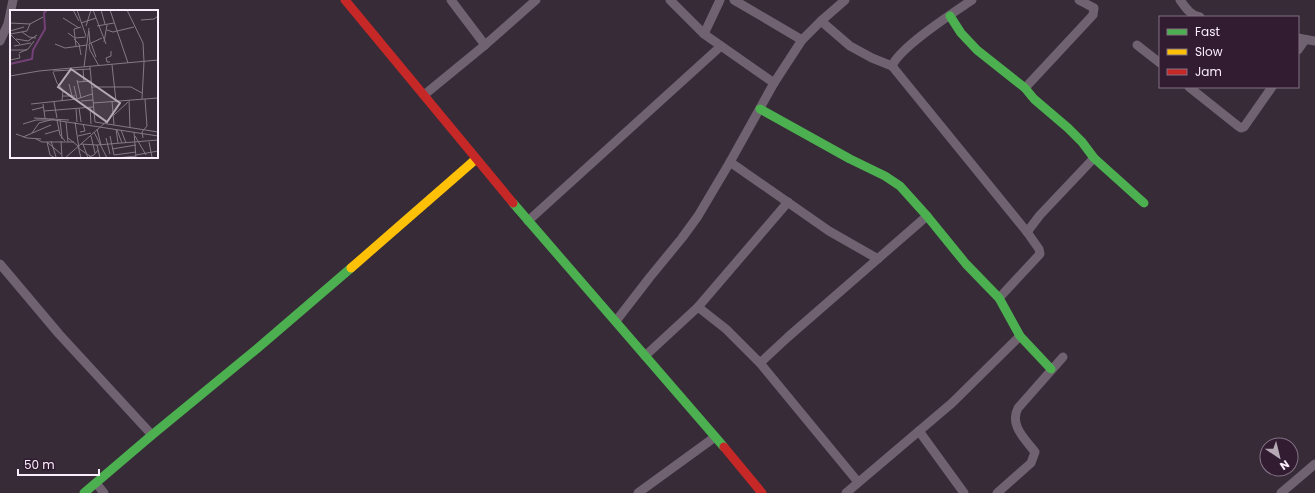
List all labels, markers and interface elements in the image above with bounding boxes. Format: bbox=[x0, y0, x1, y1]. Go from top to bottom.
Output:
inset map bbox=[10, 10, 158, 158]
legend bbox=[1159, 16, 1299, 88]
text: Fast bbox=[1195, 23, 1220, 40]
text: Slow bbox=[1195, 43, 1223, 60]
text: Jam bbox=[1195, 63, 1222, 80]
north arrow bbox=[1259, 437, 1299, 477]
scale bar bbox=[18, 451, 99, 477]
text: 50 m bbox=[24, 456, 55, 473]
text: N bbox=[1277, 456, 1293, 474]

